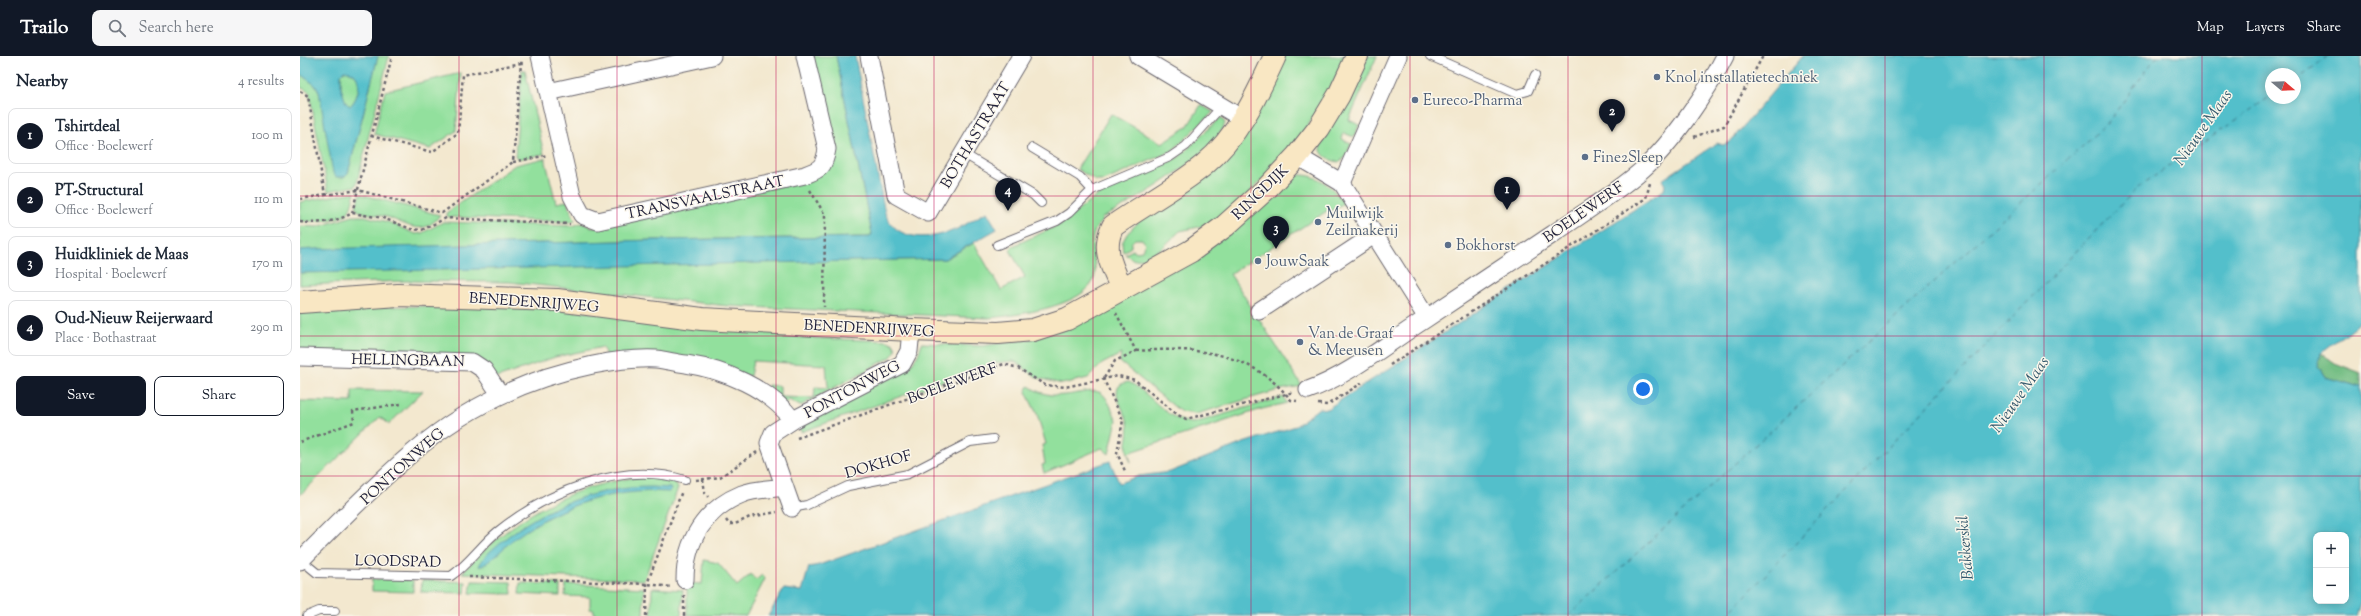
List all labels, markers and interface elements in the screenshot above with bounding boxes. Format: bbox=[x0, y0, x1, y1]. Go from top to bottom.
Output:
search box bbox=[92, 10, 372, 46]
text: Trailo bbox=[20, 15, 68, 42]
icon: search bbox=[106, 17, 128, 39]
text: Search here bbox=[138, 18, 214, 39]
text: Map bbox=[2197, 18, 2224, 38]
text: Layers bbox=[2246, 18, 2284, 38]
text: Share bbox=[2306, 18, 2341, 38]
place label: Knol installatietechniek bbox=[1665, 68, 1818, 89]
north arrow bbox=[2265, 68, 2301, 104]
text: Nearby bbox=[16, 70, 68, 94]
marker: Knol installatietechniek bbox=[1652, 72, 1662, 82]
text: 4 results bbox=[238, 73, 284, 91]
street label: BOTHASTRAAT bbox=[936, 78, 1017, 193]
water label: Nieuwe Maas bbox=[2169, 86, 2239, 171]
place label: Eureco-Pharma bbox=[1423, 91, 1522, 112]
marker: Eureco-Pharma bbox=[1410, 95, 1420, 105]
pin: 2 bbox=[1599, 99, 1625, 132]
text: Tshirtdeal bbox=[55, 117, 120, 138]
text: 1 bbox=[28, 127, 32, 145]
text: 100 m bbox=[251, 127, 283, 145]
text: Office · Boelewerf bbox=[55, 138, 153, 156]
place label: Fine2Sleep bbox=[1593, 148, 1663, 169]
marker: Fine2Sleep bbox=[1580, 152, 1590, 162]
street label: RINGDIJK bbox=[1228, 160, 1294, 226]
street label: TRANSVAALSTRAAT bbox=[624, 171, 787, 226]
pin: 1 bbox=[1494, 177, 1520, 210]
street label: BOELEWERF bbox=[1539, 177, 1629, 249]
pin: 4 bbox=[995, 178, 1021, 211]
text: PT-Structural bbox=[55, 181, 143, 202]
text: 2 bbox=[27, 191, 33, 209]
text: 110 m bbox=[254, 191, 283, 209]
text: Office · Boelewerf bbox=[55, 202, 153, 220]
place label: Muilwijk Zeilmakerij bbox=[1326, 204, 1398, 242]
pin: 3 bbox=[1263, 216, 1289, 249]
marker: Muilwijk Zeilmakerij bbox=[1313, 217, 1323, 227]
place label: Bokhorst bbox=[1456, 236, 1515, 257]
marker: Bokhorst bbox=[1443, 240, 1453, 250]
text: Huidkliniek de Maas bbox=[55, 245, 188, 266]
place label: JouwSaak bbox=[1265, 252, 1329, 273]
text: 3 bbox=[27, 255, 33, 273]
text: 170 m bbox=[252, 255, 283, 273]
marker: JouwSaak bbox=[1253, 256, 1263, 266]
text: Hospital · Boelewerf bbox=[55, 266, 167, 284]
street label: BENEDENRIJWEG bbox=[468, 288, 600, 319]
text: Oud-Nieuw Reijerwaard bbox=[55, 309, 213, 330]
street label: BENEDENRIJWEG bbox=[803, 316, 935, 343]
text: 4 bbox=[27, 319, 33, 337]
text: 290 m bbox=[250, 319, 283, 337]
place label: Van de Graaf & Meeusen bbox=[1308, 324, 1394, 362]
text: Place · Bothastraat bbox=[55, 330, 157, 348]
marker: Van de Graaf & Meeusen bbox=[1295, 337, 1305, 347]
street label: HELLINGBAAN bbox=[351, 350, 465, 373]
water label: Nieuwe Maas bbox=[1986, 353, 2056, 438]
street label: PONTONWEG bbox=[801, 356, 904, 424]
street label: BOELEWERF bbox=[905, 358, 1001, 410]
button: Save bbox=[16, 376, 146, 416]
button: Share bbox=[154, 376, 284, 416]
your location bbox=[1633, 379, 1653, 399]
street label: PONTONWEG bbox=[357, 424, 449, 510]
street label: DOKHOF bbox=[843, 446, 915, 485]
water label: Bakkerskil bbox=[1952, 515, 1981, 581]
map controls bbox=[2313, 532, 2349, 604]
button: + bbox=[2313, 532, 2349, 568]
street label: LOODSPAD bbox=[354, 551, 442, 574]
button: − bbox=[2313, 568, 2349, 604]

